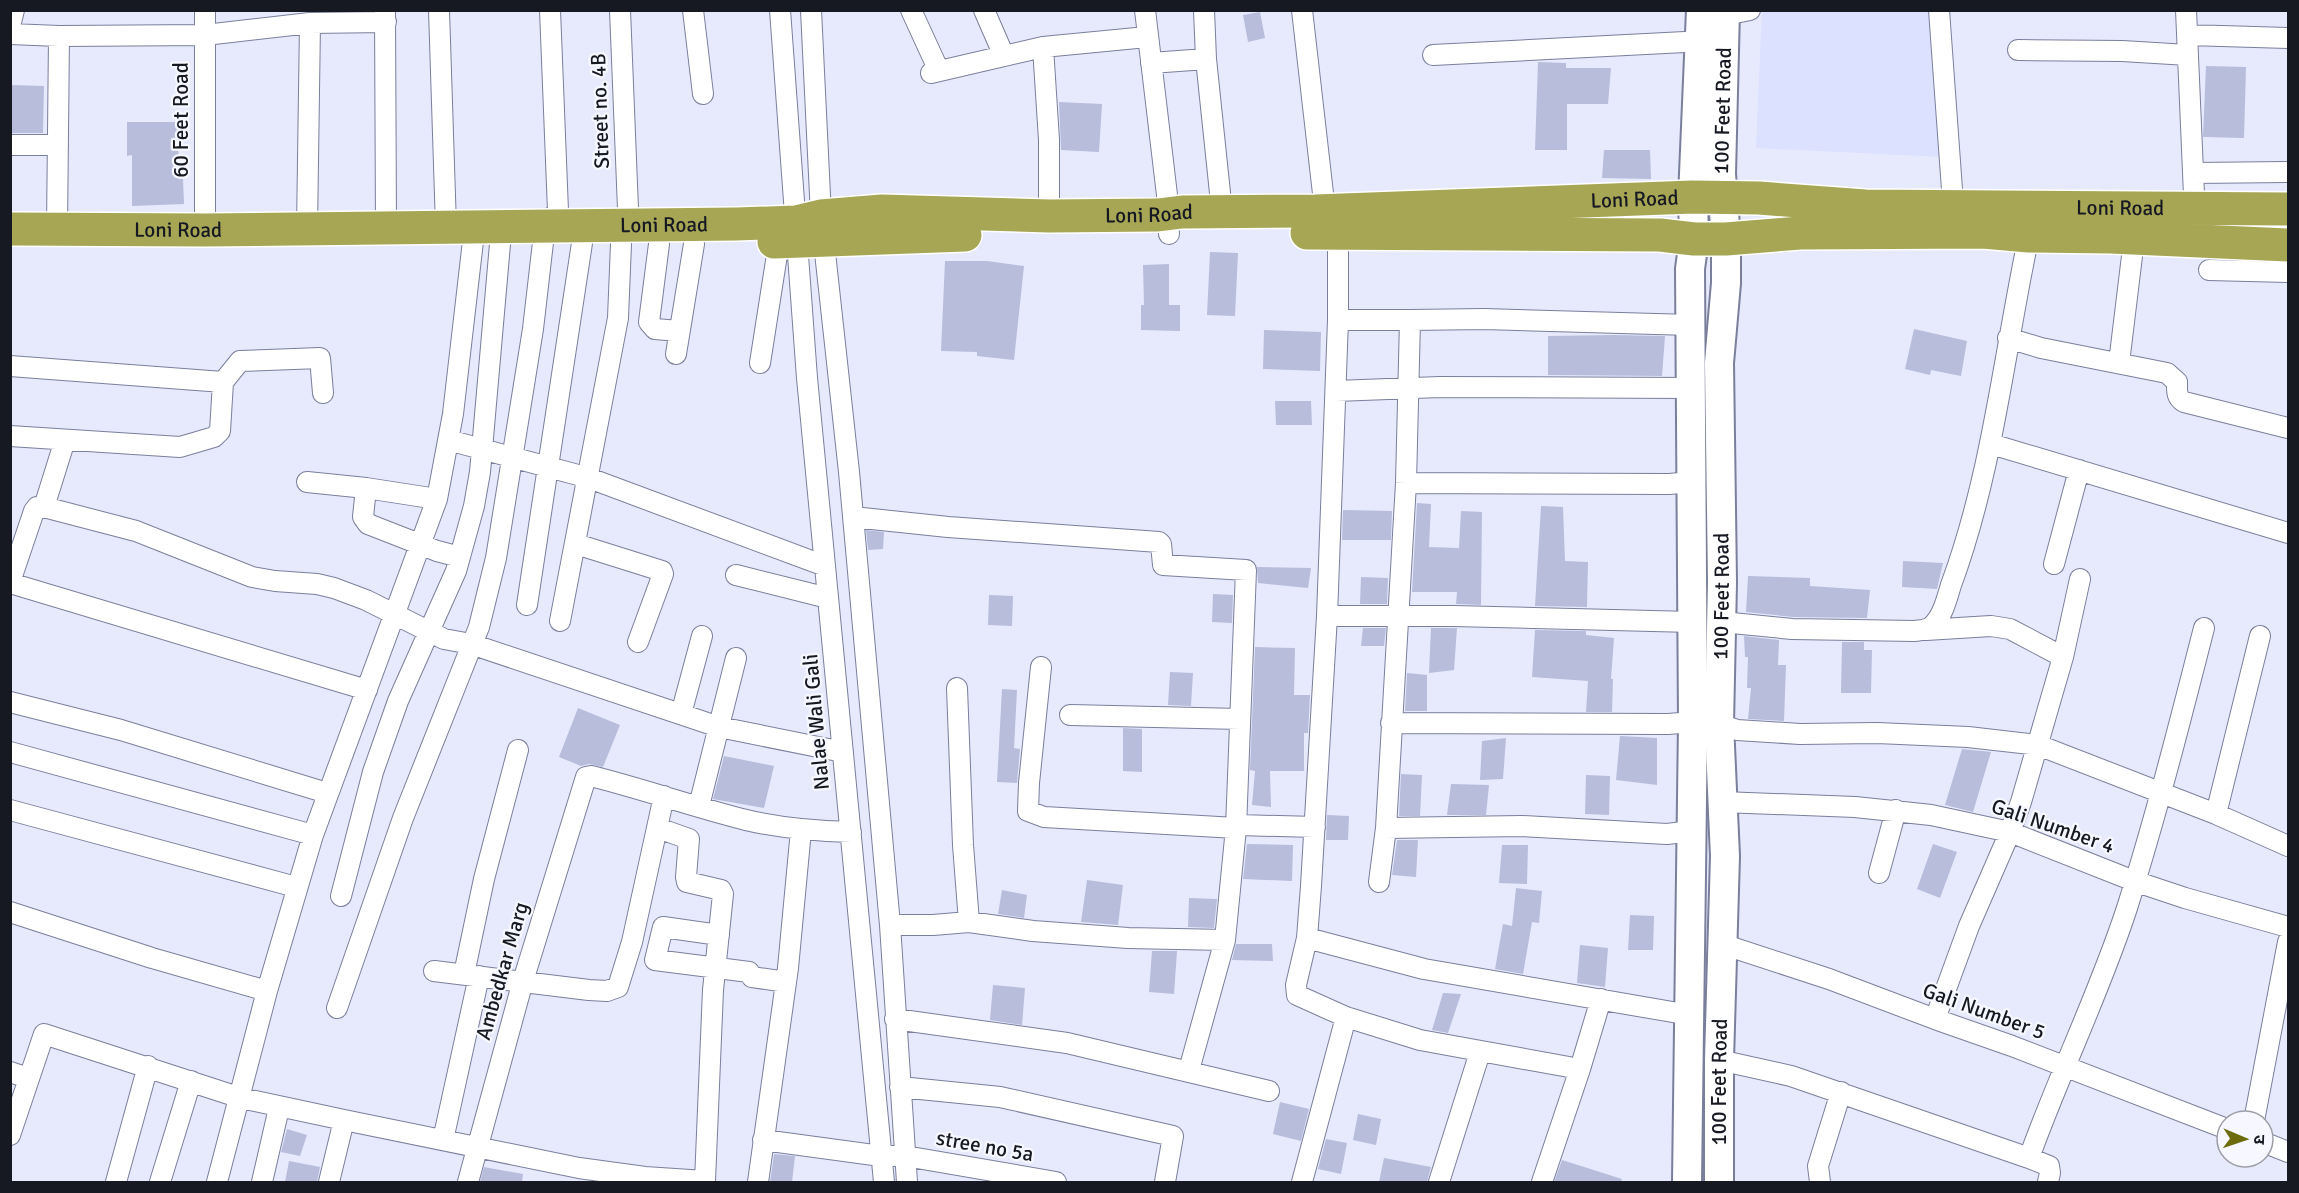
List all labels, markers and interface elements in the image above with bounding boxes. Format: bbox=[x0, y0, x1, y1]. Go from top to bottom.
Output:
street label: 100 Feet Road bbox=[1708, 47, 1737, 175]
street label: Street no. 4B bbox=[585, 53, 615, 169]
street label: 60 Feet Road bbox=[168, 62, 194, 178]
street label: Loni Road bbox=[1590, 185, 1679, 214]
street label: Loni Road bbox=[2076, 194, 2164, 221]
street label: Loni Road bbox=[1105, 199, 1193, 228]
street label: Loni Road bbox=[620, 211, 708, 238]
street label: Loni Road bbox=[134, 217, 222, 243]
street label: 100 Feet Road bbox=[1707, 533, 1735, 660]
street label: Nalae Wali Gali bbox=[797, 653, 835, 791]
street label: Gali Number 4 bbox=[1988, 793, 2118, 859]
street label: Ambedkar Marg bbox=[470, 899, 534, 1043]
street label: Gali Number 5 bbox=[1919, 977, 2049, 1045]
street label: 100 Feet Road bbox=[1706, 1018, 1733, 1146]
north arrow bbox=[2215, 1109, 2275, 1169]
street label: stree no 5a bbox=[934, 1125, 1036, 1167]
text: उ bbox=[2249, 1134, 2269, 1145]

